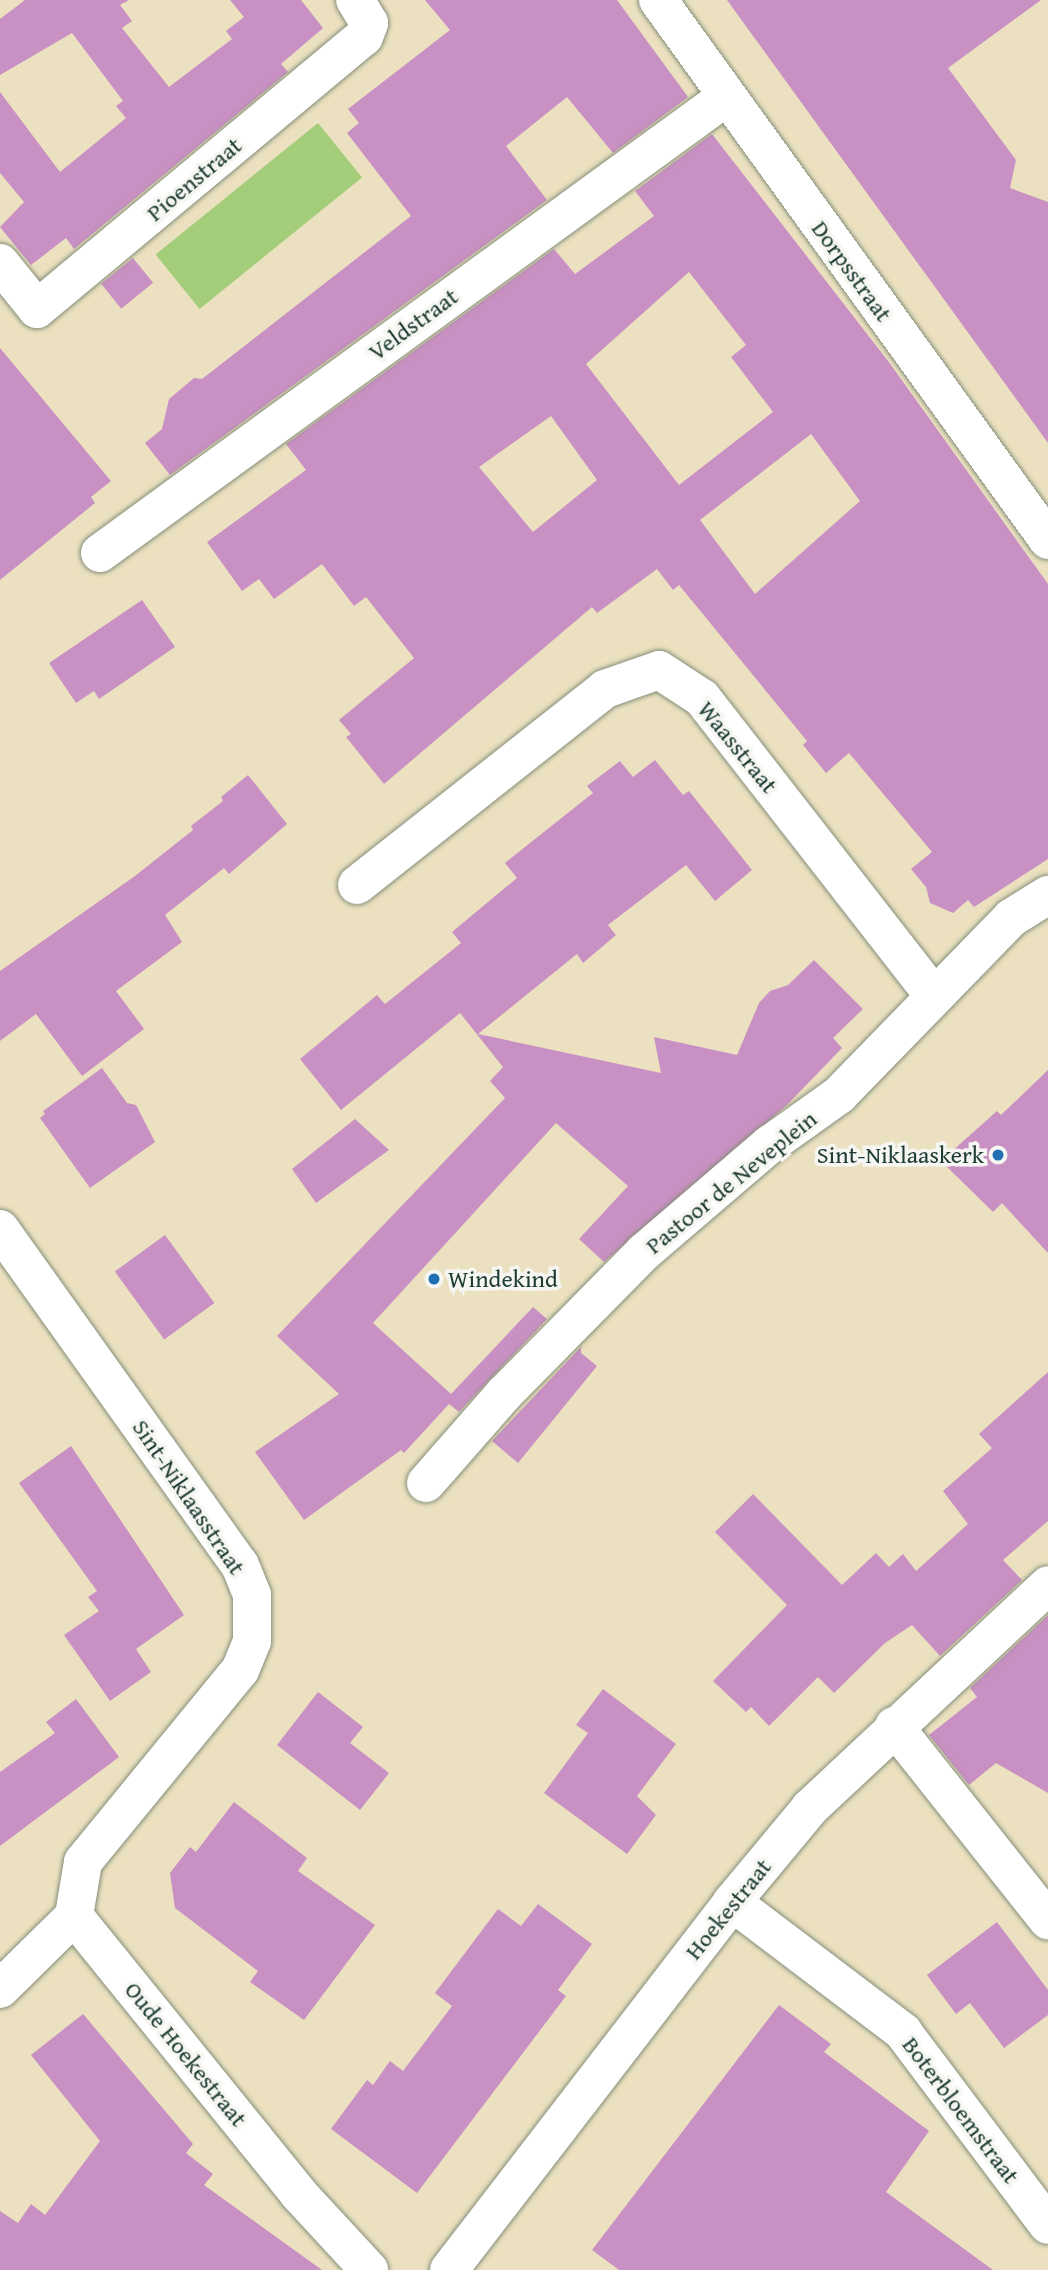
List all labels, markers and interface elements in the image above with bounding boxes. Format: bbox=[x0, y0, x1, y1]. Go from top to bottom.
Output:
street label: Pioenstraat bbox=[141, 131, 247, 227]
street label: Dorpsstraat bbox=[806, 215, 898, 327]
street label: Veldstraat bbox=[362, 282, 464, 366]
street label: Waasstraat bbox=[692, 695, 784, 799]
street label: Pastoor de Neveplein bbox=[640, 1104, 822, 1260]
place label: Sint-Niklaaskerk bbox=[817, 1141, 984, 1169]
marker: Sint-Niklaaskerk bbox=[990, 1147, 1006, 1163]
place label: Windekind bbox=[448, 1265, 558, 1293]
marker: Windekind bbox=[426, 1271, 442, 1287]
street label: Sint-Niklaasstraat bbox=[126, 1414, 252, 1580]
street label: Hoekestraat bbox=[679, 1853, 777, 1965]
street label: Oude Hoekestraat bbox=[119, 1976, 253, 2132]
street label: Boterbloemstraat bbox=[896, 2031, 1026, 2189]

